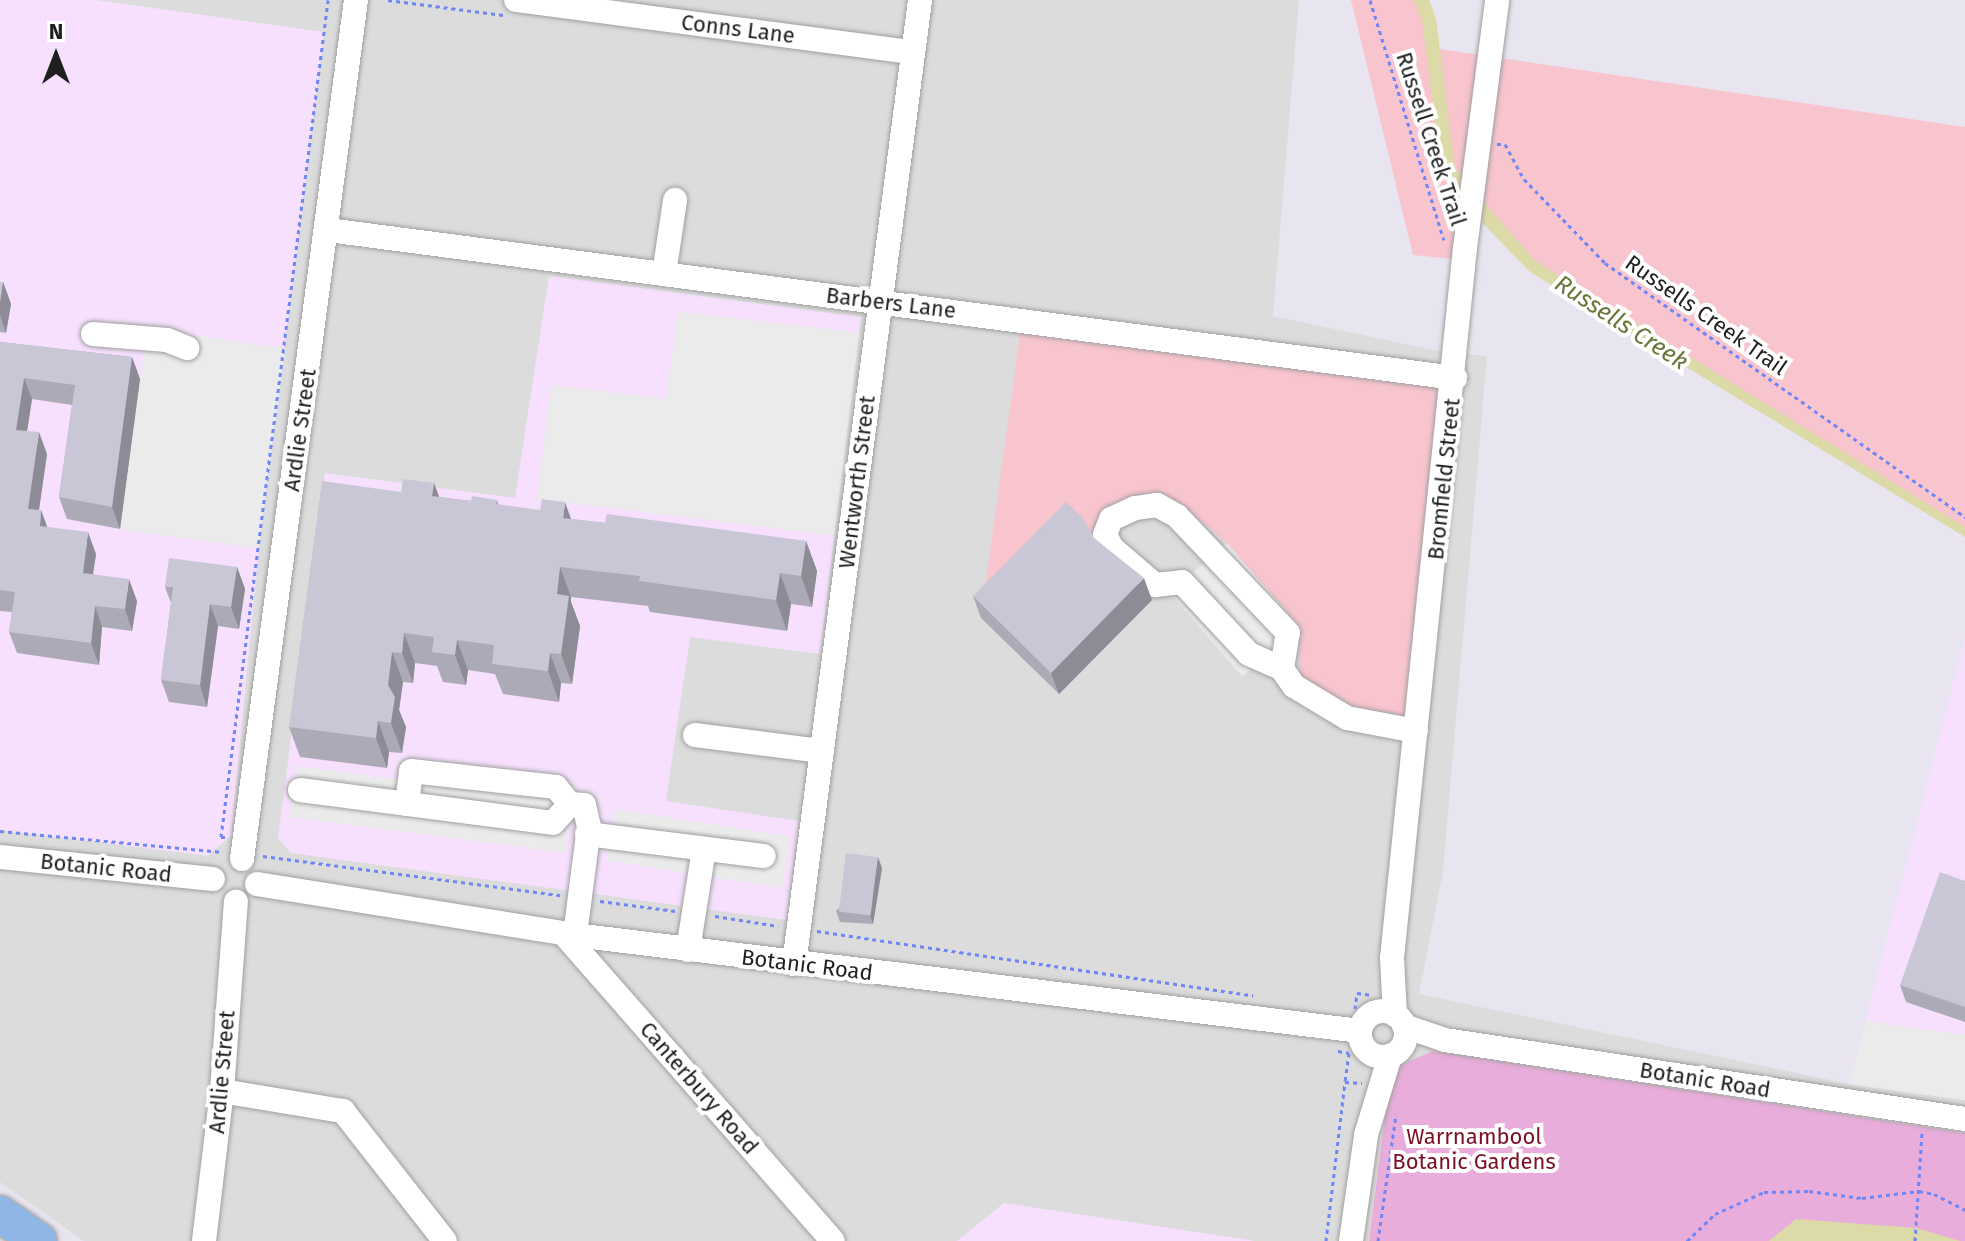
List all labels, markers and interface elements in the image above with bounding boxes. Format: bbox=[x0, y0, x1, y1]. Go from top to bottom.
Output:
street label: Conns Lane bbox=[680, 9, 796, 49]
north arrow bbox=[16, 16, 96, 96]
text: N bbox=[49, 18, 63, 45]
street label: Russell Creek Trail bbox=[1390, 49, 1472, 229]
street label: Russells Creek Trail bbox=[1620, 249, 1792, 381]
water label: Russells Creek bbox=[1549, 269, 1693, 377]
street label: Barbers Lane bbox=[825, 282, 957, 324]
street label: Ardlie Street bbox=[278, 367, 322, 493]
street label: Wentworth Street bbox=[833, 394, 881, 570]
street label: Bromfield Street bbox=[1422, 397, 1466, 561]
street label: Botanic Road bbox=[39, 848, 173, 888]
street label: Botanic Road bbox=[740, 944, 874, 986]
street label: Ardlie Street bbox=[203, 1009, 241, 1135]
street label: Canterbury Road bbox=[634, 1016, 764, 1160]
street label: Botanic Road bbox=[1638, 1057, 1772, 1103]
park label: Warrnambool Botanic Gardens bbox=[1392, 1123, 1556, 1174]

